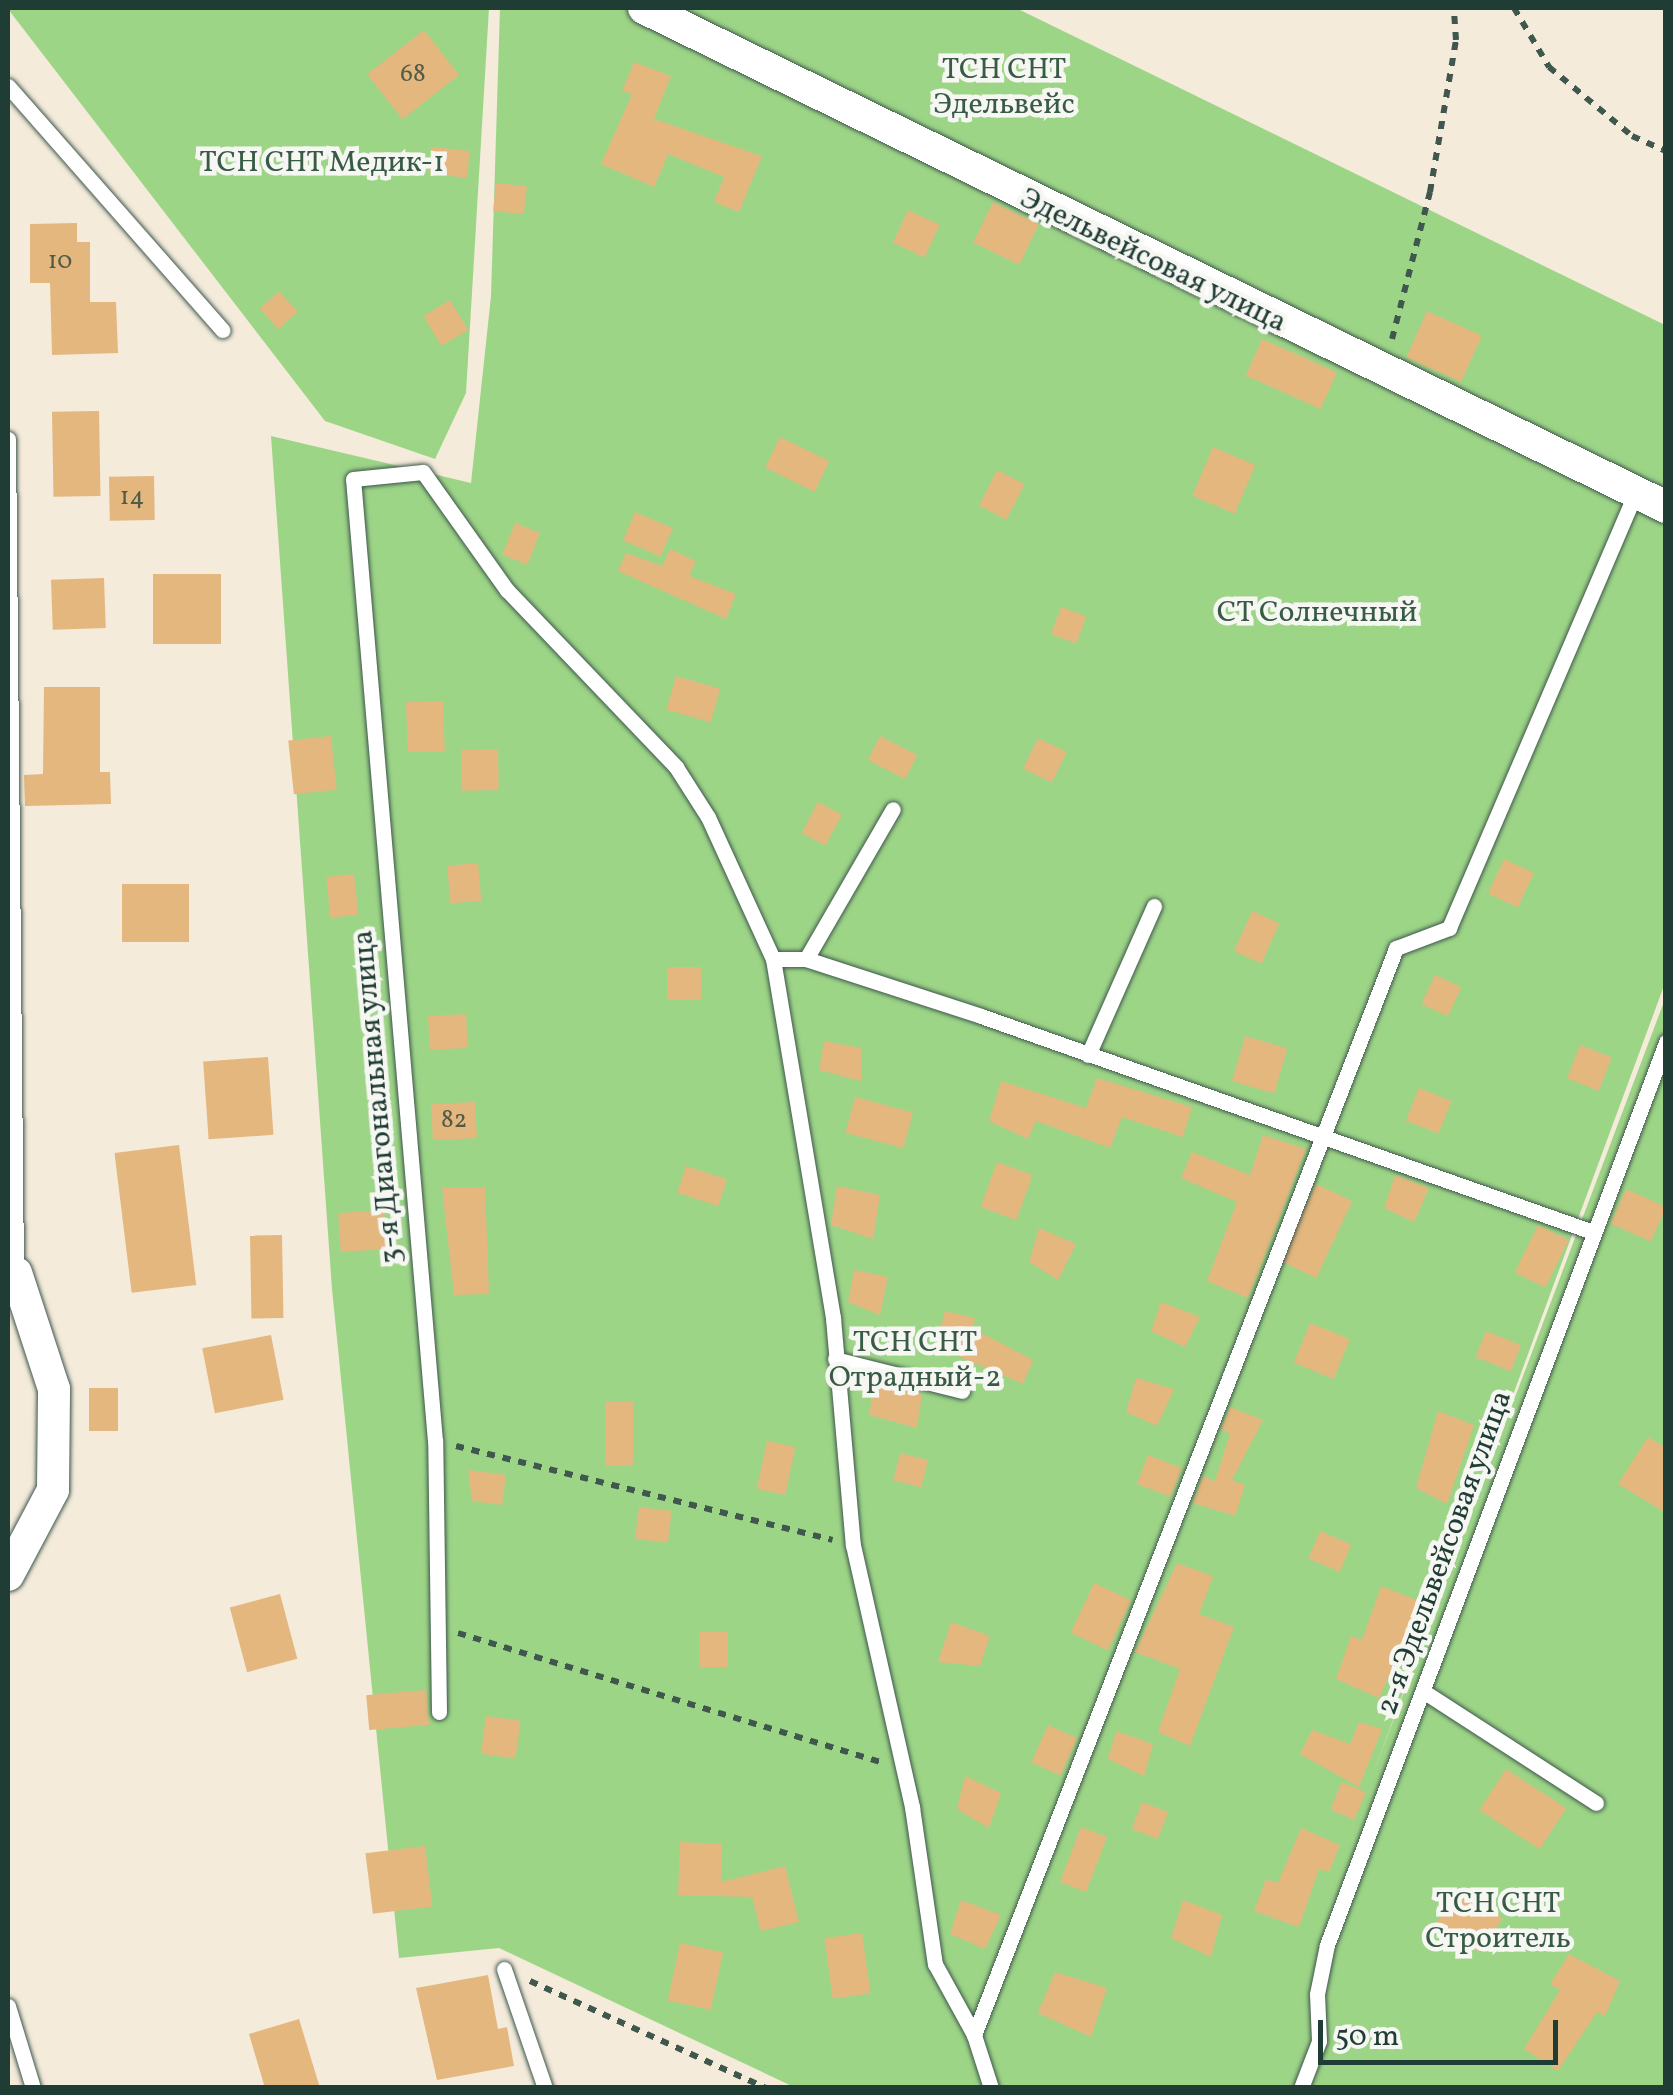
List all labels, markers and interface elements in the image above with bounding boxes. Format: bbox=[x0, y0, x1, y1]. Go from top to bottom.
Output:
park label: ТСН СНТ Эдельвейс bbox=[933, 52, 1075, 122]
house number: 68 bbox=[400, 60, 426, 90]
park label: ТСН СНТ Медик-1 bbox=[199, 145, 445, 181]
street label: Эдельвейсовая улица bbox=[1013, 181, 1293, 341]
house number: 10 bbox=[48, 247, 72, 277]
house number: 14 bbox=[120, 483, 144, 513]
park label: СТ Солнечный bbox=[1216, 595, 1418, 631]
street label: 3-я Диагональная улица bbox=[345, 928, 411, 1266]
house number: 82 bbox=[441, 1106, 467, 1136]
park label: ТСН СНТ Отрадный-2 bbox=[829, 1325, 1001, 1396]
street label: 2-я Эдельвейсовая улица bbox=[1369, 1386, 1521, 1720]
park label: ТСН СНТ Строитель bbox=[1425, 1886, 1571, 1956]
scale bar bbox=[1323, 2000, 1563, 2062]
text: 50 m bbox=[1335, 2016, 1399, 2058]

